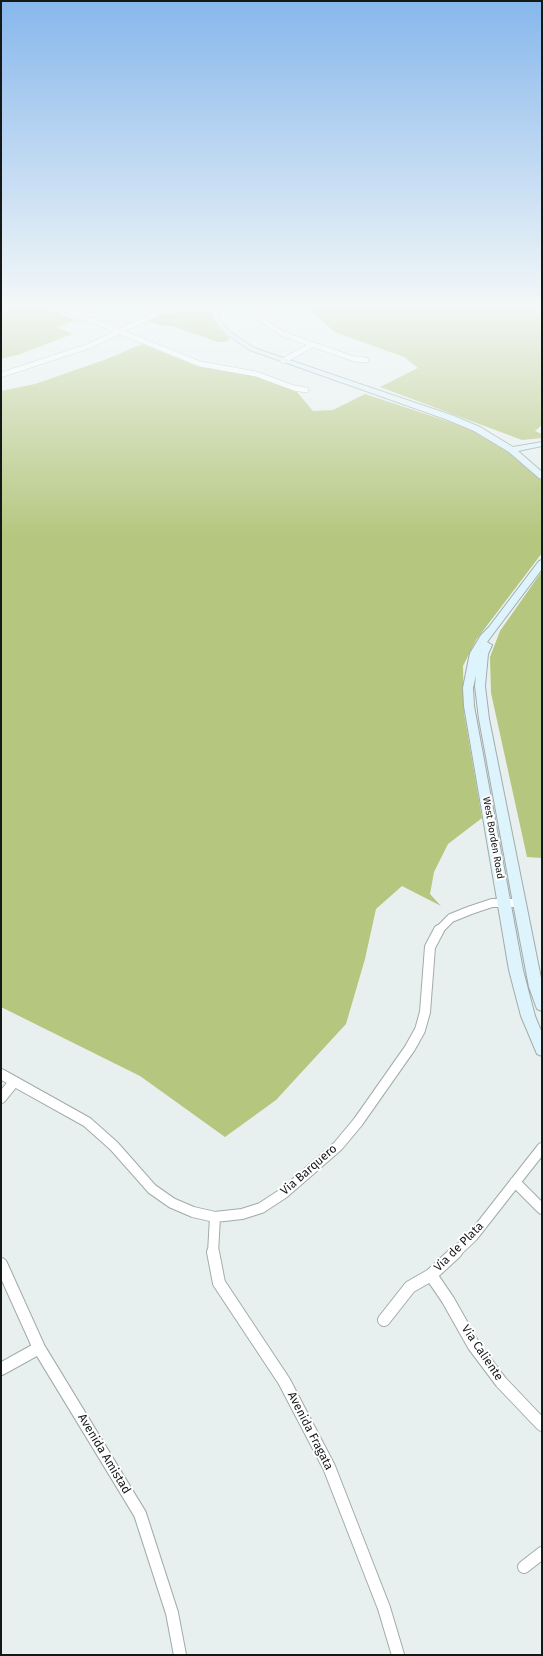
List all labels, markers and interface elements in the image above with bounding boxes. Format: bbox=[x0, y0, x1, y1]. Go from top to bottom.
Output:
street label: West Borden Road bbox=[480, 796, 506, 880]
street label: Via Barquero bbox=[278, 1142, 340, 1198]
street label: Via de Plata bbox=[431, 1219, 487, 1275]
street label: Via Caliente bbox=[458, 1322, 506, 1384]
street label: Avenida Fragata bbox=[284, 1389, 336, 1473]
street label: Avenida Amistad bbox=[74, 1411, 134, 1497]

